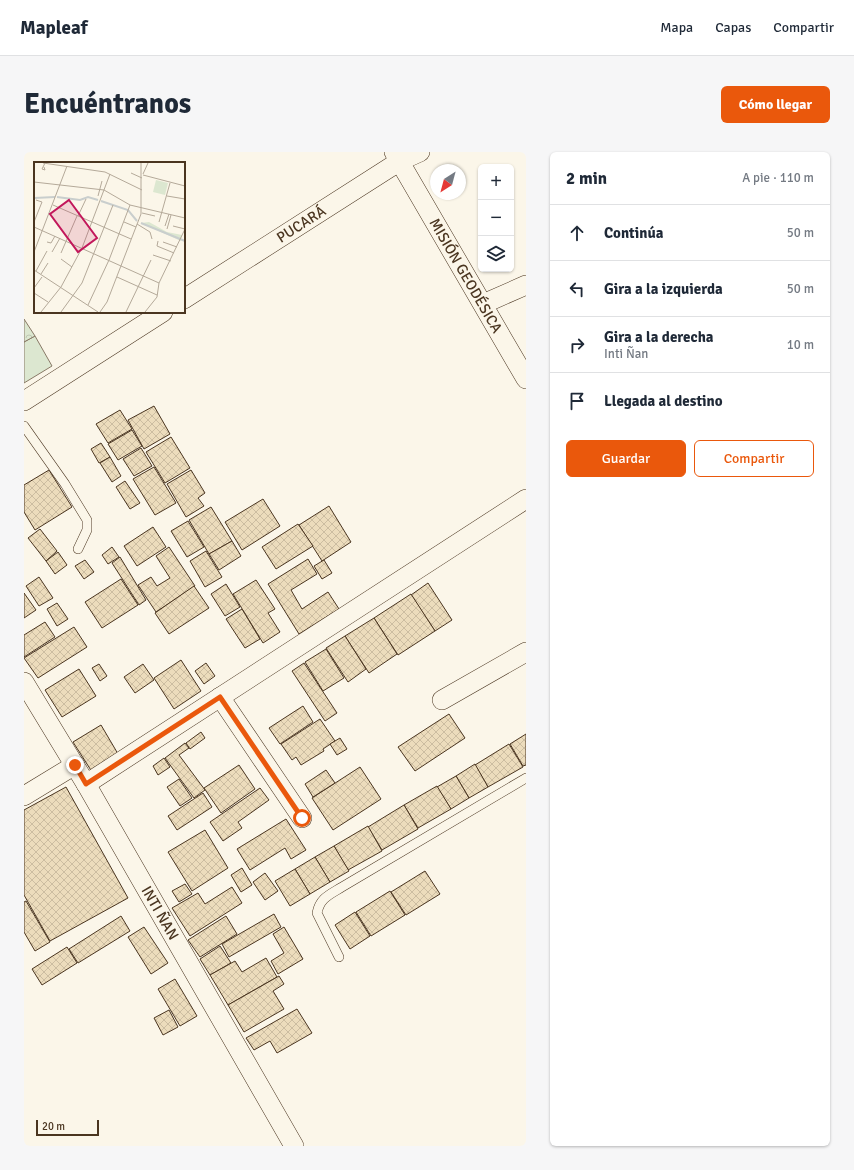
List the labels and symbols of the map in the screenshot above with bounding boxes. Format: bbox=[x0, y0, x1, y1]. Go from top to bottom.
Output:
inset map bbox=[34, 162, 185, 313]
north arrow bbox=[430, 164, 466, 200]
street label: PUCARÁ bbox=[273, 201, 329, 247]
street label: MISIÓN GEODÉSICA bbox=[425, 215, 506, 336]
route end bbox=[66, 756, 84, 774]
route start bbox=[293, 809, 311, 827]
street label: INTI ÑAN bbox=[137, 883, 183, 943]
scale bar bbox=[36, 1118, 99, 1137]

